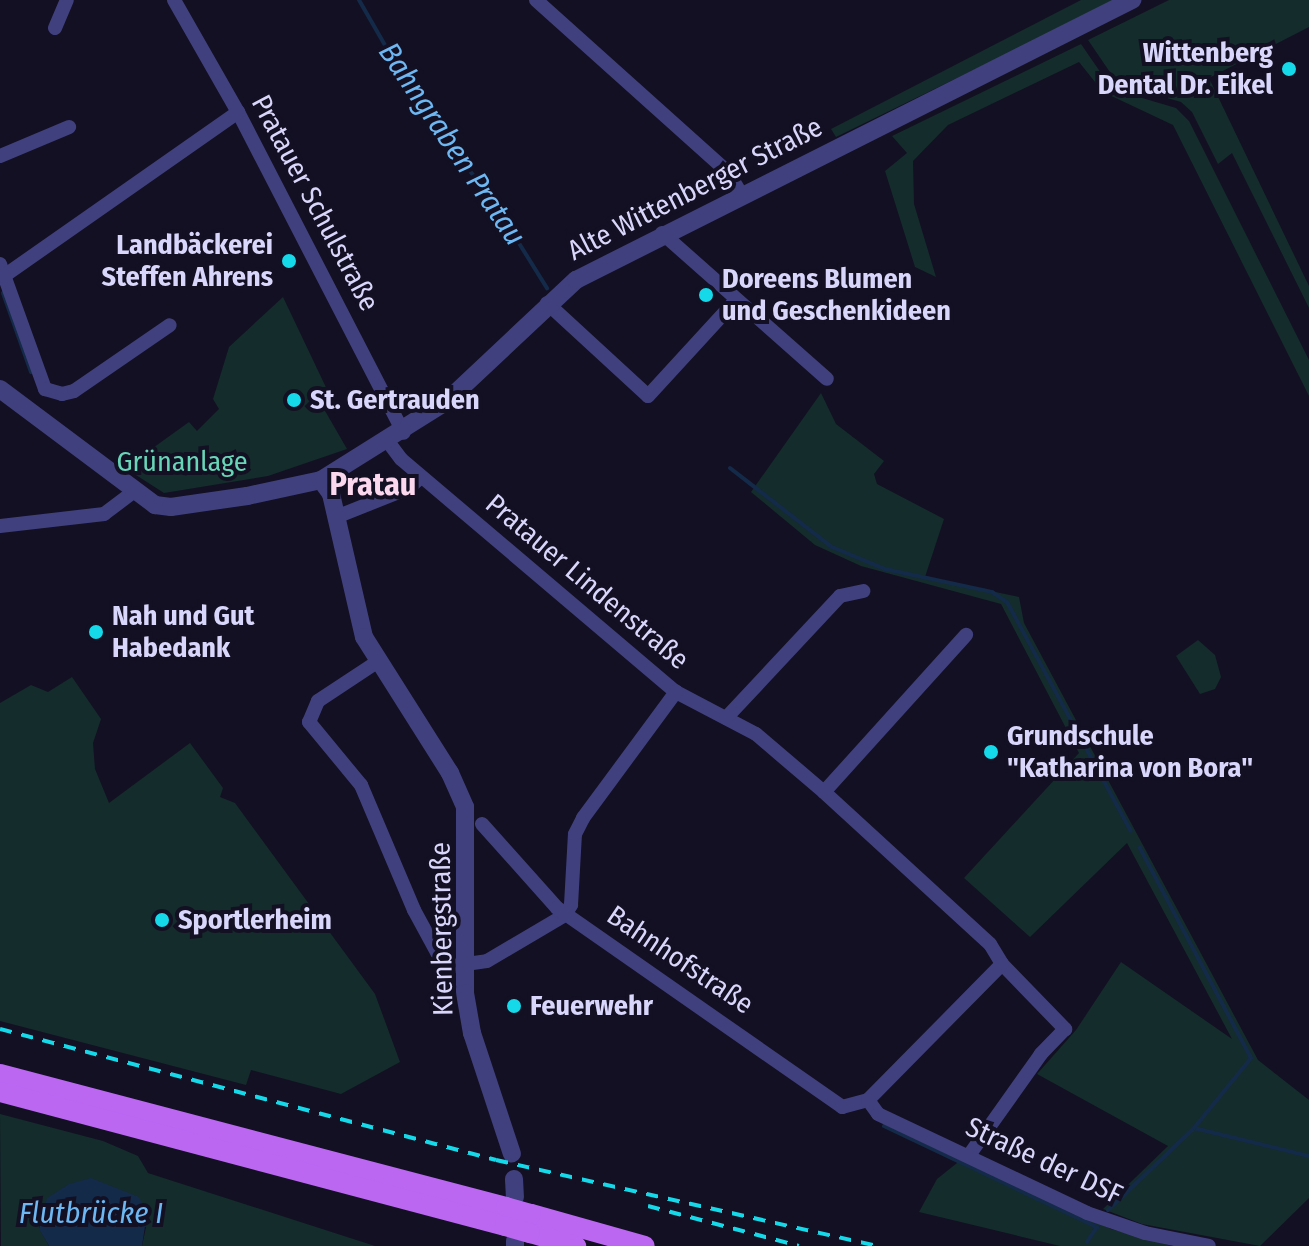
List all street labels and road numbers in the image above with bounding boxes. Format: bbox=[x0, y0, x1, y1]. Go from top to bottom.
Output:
street label: Pratauer Schulstraße bbox=[244, 89, 386, 317]
street label: Alte Wittenberger Straße bbox=[562, 110, 828, 268]
street label: Pratauer Lindenstraße bbox=[479, 487, 695, 677]
street label: Kienbergstraße bbox=[424, 842, 460, 1016]
street label: Bahnhofstraße bbox=[601, 899, 759, 1021]
street label: Straße der DSF bbox=[960, 1110, 1128, 1212]

